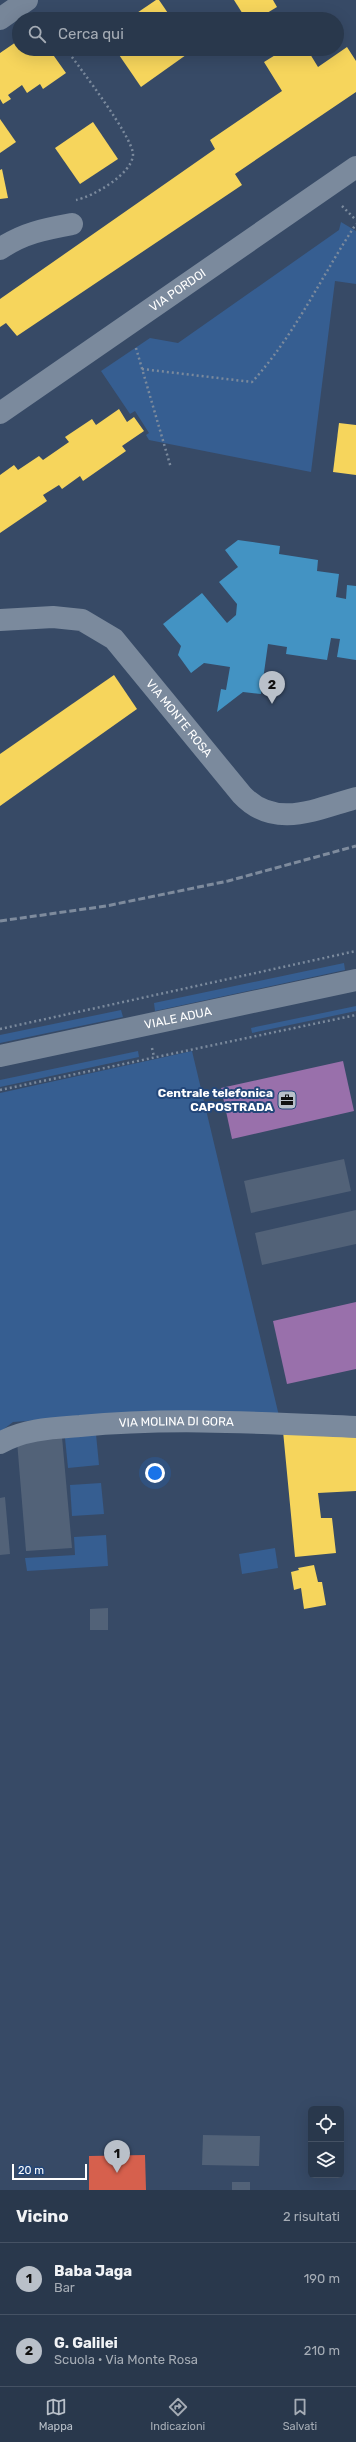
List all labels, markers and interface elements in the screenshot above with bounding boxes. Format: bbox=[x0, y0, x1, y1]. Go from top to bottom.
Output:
search box bbox=[12, 12, 344, 56]
icon: search bbox=[26, 23, 48, 45]
text: Cerca qui bbox=[58, 25, 124, 43]
street label: VIA PORDOI bbox=[147, 266, 209, 315]
pin: 2 bbox=[259, 671, 285, 704]
street label: VIA MONTE ROSA bbox=[143, 677, 215, 760]
street label: VIALE ADUA bbox=[143, 1004, 213, 1032]
place label: Centrale telefonica CAPOSTRADA bbox=[158, 1086, 273, 1114]
office icon: Centrale telefonica CAPOSTRADA bbox=[276, 1089, 298, 1111]
street label: VIA MOLINA DI GORA bbox=[118, 1414, 234, 1430]
your location bbox=[145, 1463, 165, 1483]
map controls bbox=[308, 2106, 344, 2178]
button: locate bbox=[308, 2106, 344, 2142]
pin: 1 bbox=[104, 2140, 130, 2173]
button: layers bbox=[308, 2142, 344, 2178]
scale bar bbox=[12, 2162, 87, 2181]
text: 20 m bbox=[18, 2164, 44, 2177]
text: Vicino bbox=[16, 2206, 69, 2226]
text: 2 risultati bbox=[283, 2209, 340, 2224]
text: Baba Jaga bbox=[54, 2262, 132, 2280]
text: 1 bbox=[26, 2271, 32, 2286]
text: 190 m bbox=[304, 2271, 340, 2286]
text: Bar bbox=[54, 2280, 75, 2295]
text: G. Galilei bbox=[54, 2334, 118, 2352]
text: 2 bbox=[25, 2343, 33, 2358]
text: 210 m bbox=[304, 2343, 340, 2358]
text: Scuola · Via Monte Rosa bbox=[54, 2352, 198, 2367]
tab: Mappa bbox=[39, 2396, 73, 2433]
tab: Indicazioni bbox=[150, 2396, 205, 2433]
tab: Salvati bbox=[283, 2396, 317, 2433]

